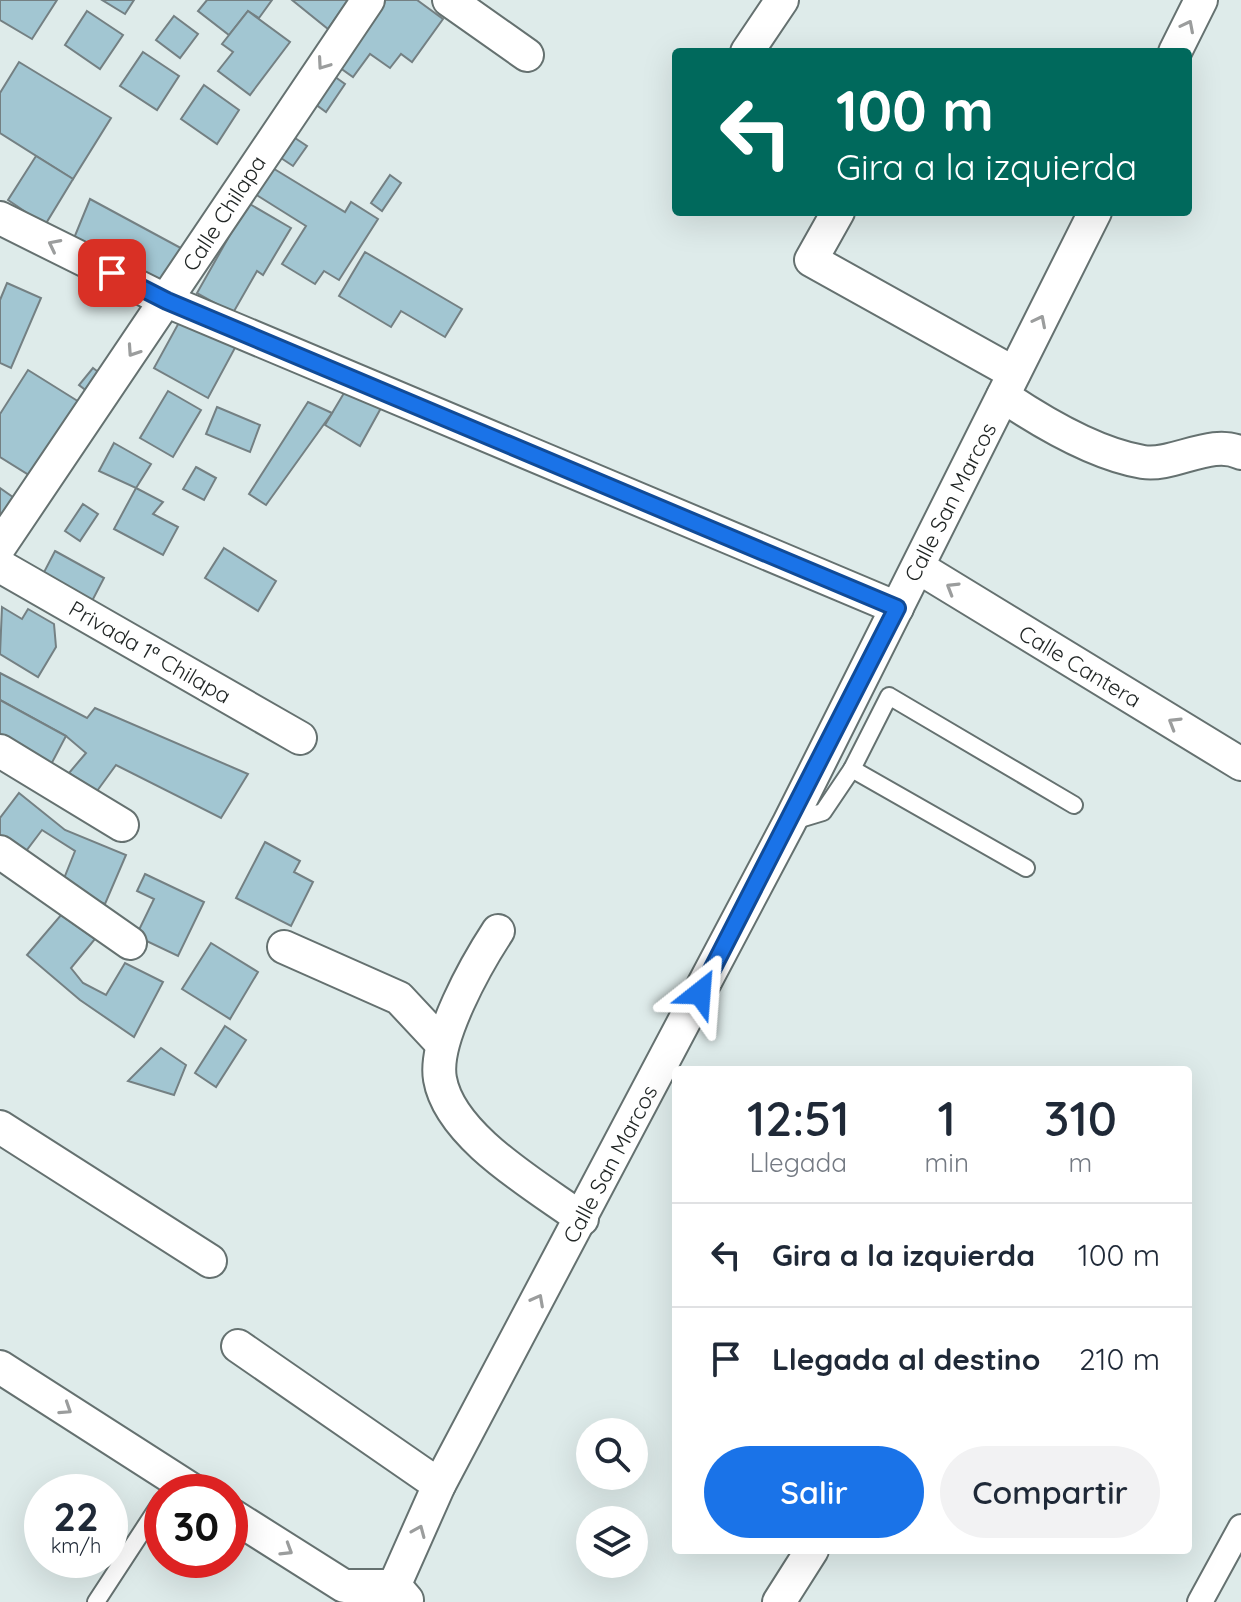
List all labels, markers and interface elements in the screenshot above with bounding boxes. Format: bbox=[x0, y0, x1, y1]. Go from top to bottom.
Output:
one-way arrow bbox=[1178, 20, 1194, 34]
one-way arrow bbox=[318, 55, 333, 69]
text: 100 m bbox=[836, 75, 994, 145]
icon: left bbox=[704, 80, 808, 184]
text: Gira a la izquierda bbox=[836, 144, 1137, 189]
street label: Calle Chilapa bbox=[176, 150, 272, 276]
one-way arrow bbox=[47, 239, 62, 254]
pin bbox=[78, 239, 146, 307]
icon: arrive bbox=[90, 251, 134, 295]
one-way arrow bbox=[1031, 315, 1046, 330]
one-way arrow bbox=[128, 342, 143, 357]
street label: Calle San Marcos bbox=[898, 418, 1002, 586]
one-way arrow bbox=[946, 582, 961, 598]
street label: Privada 1ª Chilapa bbox=[64, 594, 236, 710]
street label: Calle Cantera bbox=[1014, 619, 1146, 713]
one-way arrow bbox=[1168, 717, 1183, 733]
position arrow bbox=[658, 951, 742, 1035]
street label: Calle San Marcos bbox=[557, 1080, 663, 1248]
text: 12:51 bbox=[747, 1088, 850, 1148]
text: 1 bbox=[938, 1088, 956, 1148]
text: 310 bbox=[1044, 1088, 1117, 1148]
text: Llegada bbox=[750, 1146, 847, 1179]
text: min bbox=[925, 1146, 969, 1179]
text: m bbox=[1069, 1146, 1092, 1179]
icon: left bbox=[704, 1233, 748, 1277]
text: Gira a la izquierda bbox=[772, 1236, 1035, 1274]
text: 100 m bbox=[1078, 1236, 1160, 1274]
one-way arrow bbox=[529, 1294, 544, 1308]
icon: arrive bbox=[704, 1337, 748, 1381]
text: Llegada al destino bbox=[772, 1340, 1040, 1378]
text: 210 m bbox=[1079, 1340, 1160, 1378]
one-way arrow bbox=[57, 1399, 71, 1414]
map controls bbox=[576, 1418, 648, 1578]
button: search bbox=[576, 1418, 648, 1490]
button: Salir bbox=[704, 1446, 924, 1538]
button: Compartir bbox=[940, 1446, 1160, 1538]
speed limit sign: 30 bbox=[144, 1474, 248, 1578]
text: 22 bbox=[53, 1491, 99, 1541]
button: layers bbox=[576, 1506, 648, 1578]
one-way arrow bbox=[409, 1525, 425, 1539]
text: km/h bbox=[51, 1533, 101, 1558]
one-way arrow bbox=[278, 1541, 293, 1556]

